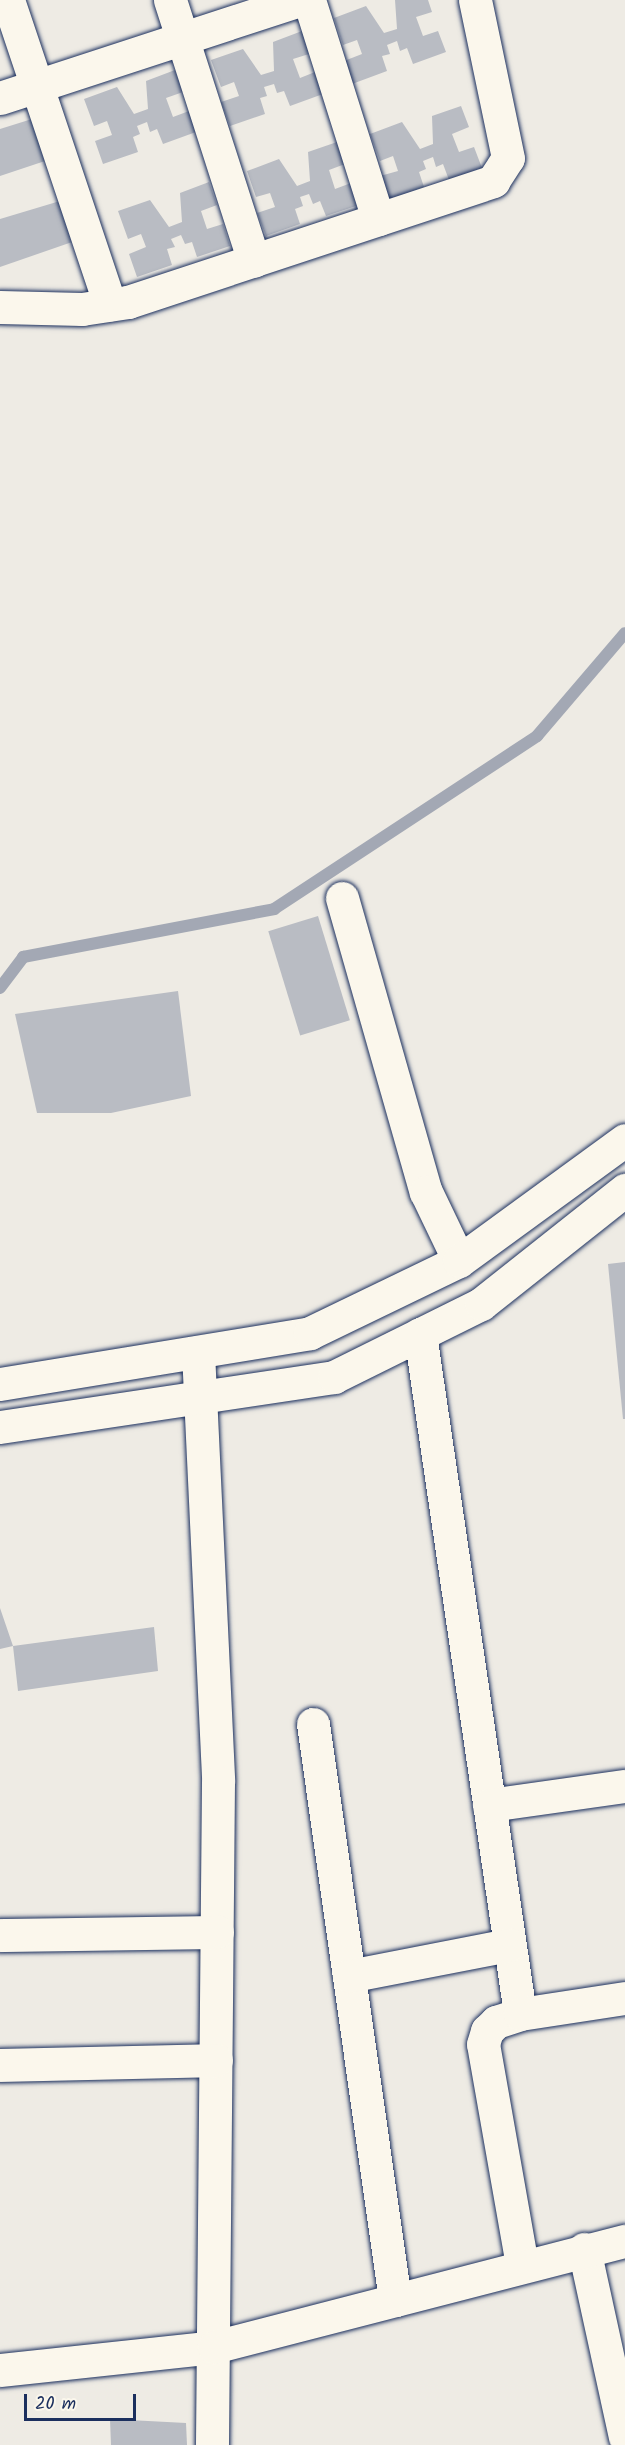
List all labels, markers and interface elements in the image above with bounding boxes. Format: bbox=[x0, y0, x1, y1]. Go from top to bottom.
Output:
scale bar bbox=[27, 2382, 140, 2420]
text: 20 m bbox=[35, 2390, 76, 2419]

